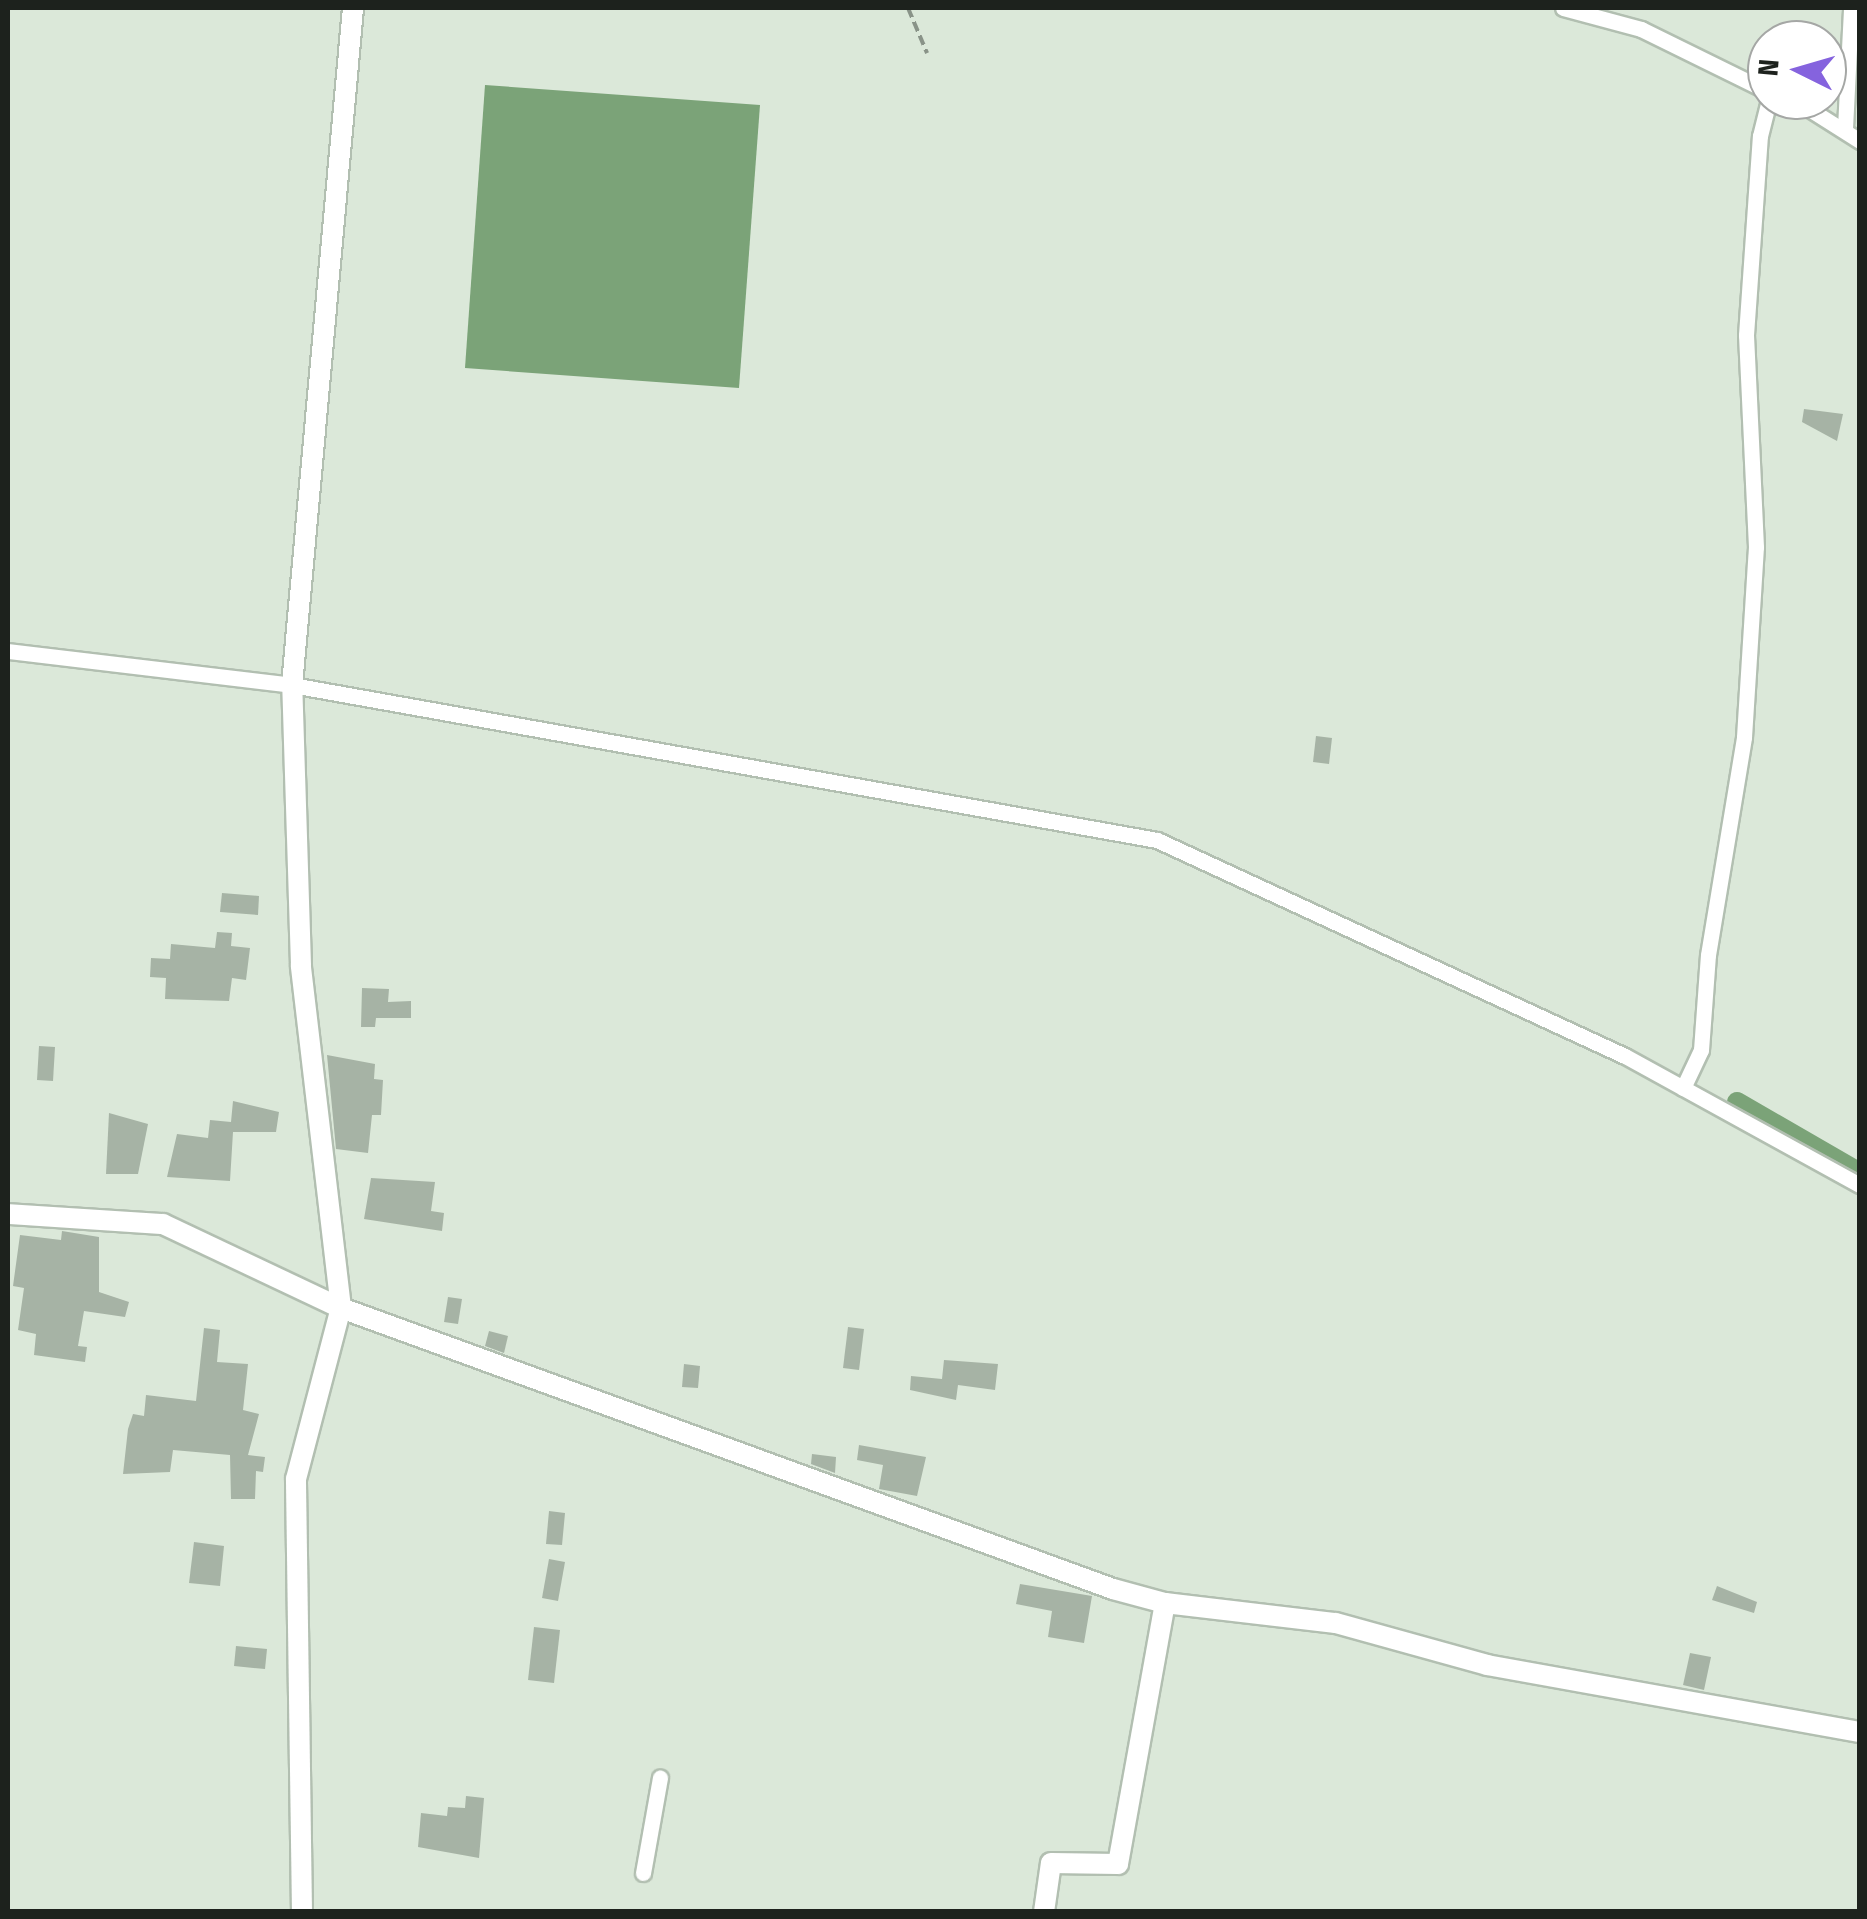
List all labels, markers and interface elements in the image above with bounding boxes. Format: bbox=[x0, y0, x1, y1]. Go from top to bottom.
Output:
north arrow bbox=[1747, 20, 1847, 120]
text: N bbox=[1751, 58, 1786, 77]

